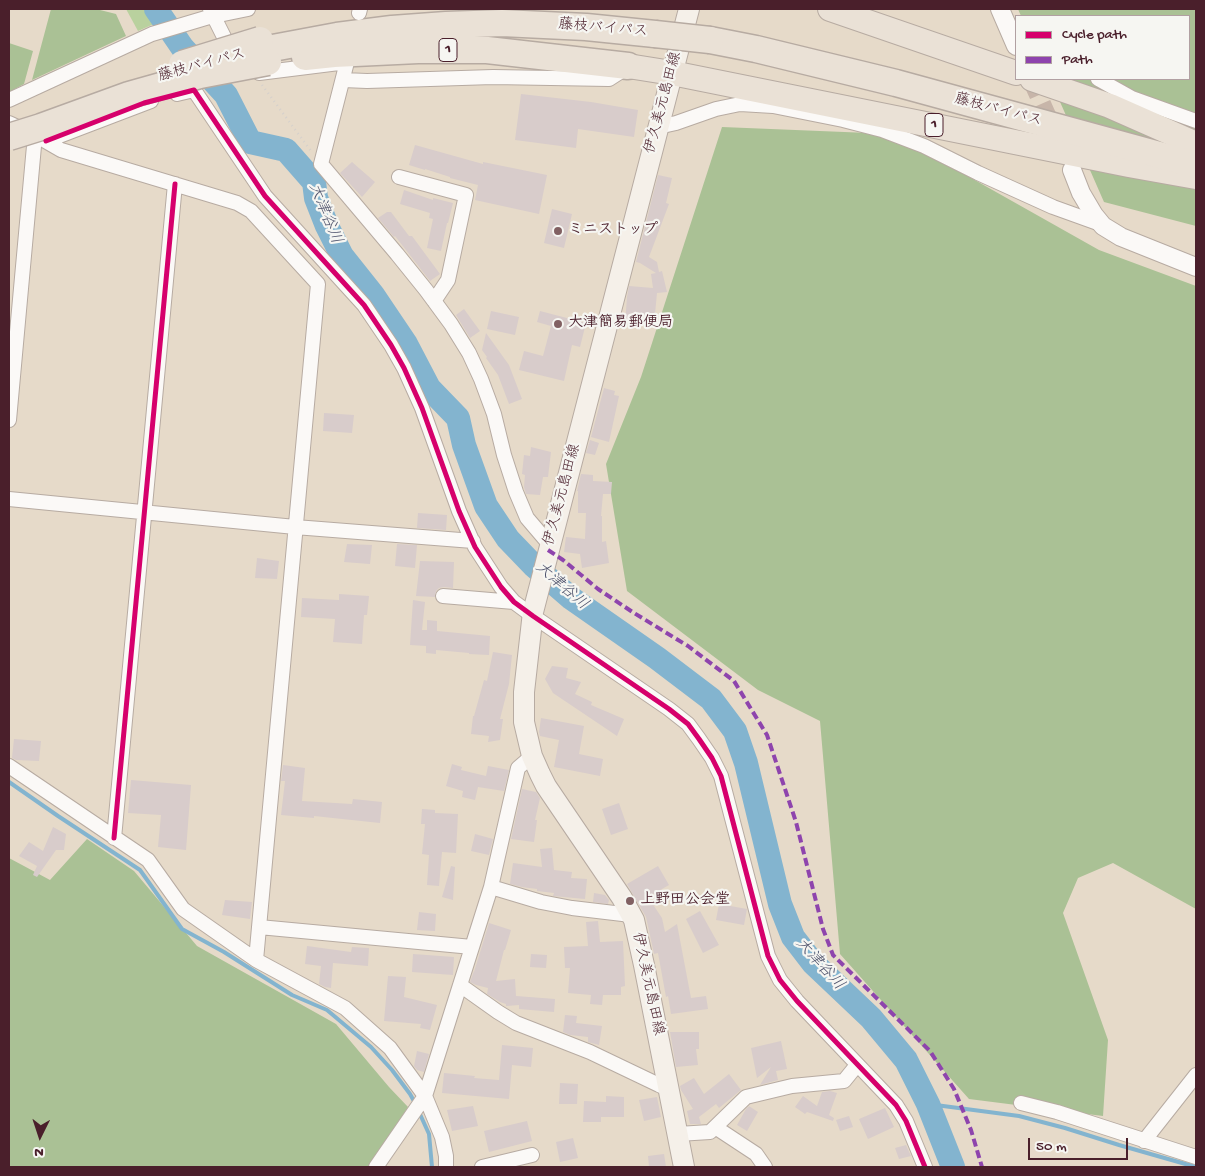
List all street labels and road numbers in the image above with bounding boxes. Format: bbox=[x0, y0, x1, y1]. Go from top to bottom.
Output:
street label: 藤枝バイパス bbox=[557, 16, 649, 42]
road number: 1 bbox=[439, 38, 457, 62]
street label: 藤枝バイパス bbox=[156, 46, 248, 86]
street label: 伊久美元島田線 bbox=[642, 50, 686, 156]
street label: 藤枝バイパス bbox=[952, 91, 1044, 131]
road number: 1 bbox=[925, 114, 943, 136]
street label: 伊久美元島田線 bbox=[541, 442, 585, 548]
street label: 伊久美元島田線 bbox=[627, 931, 667, 1037]

